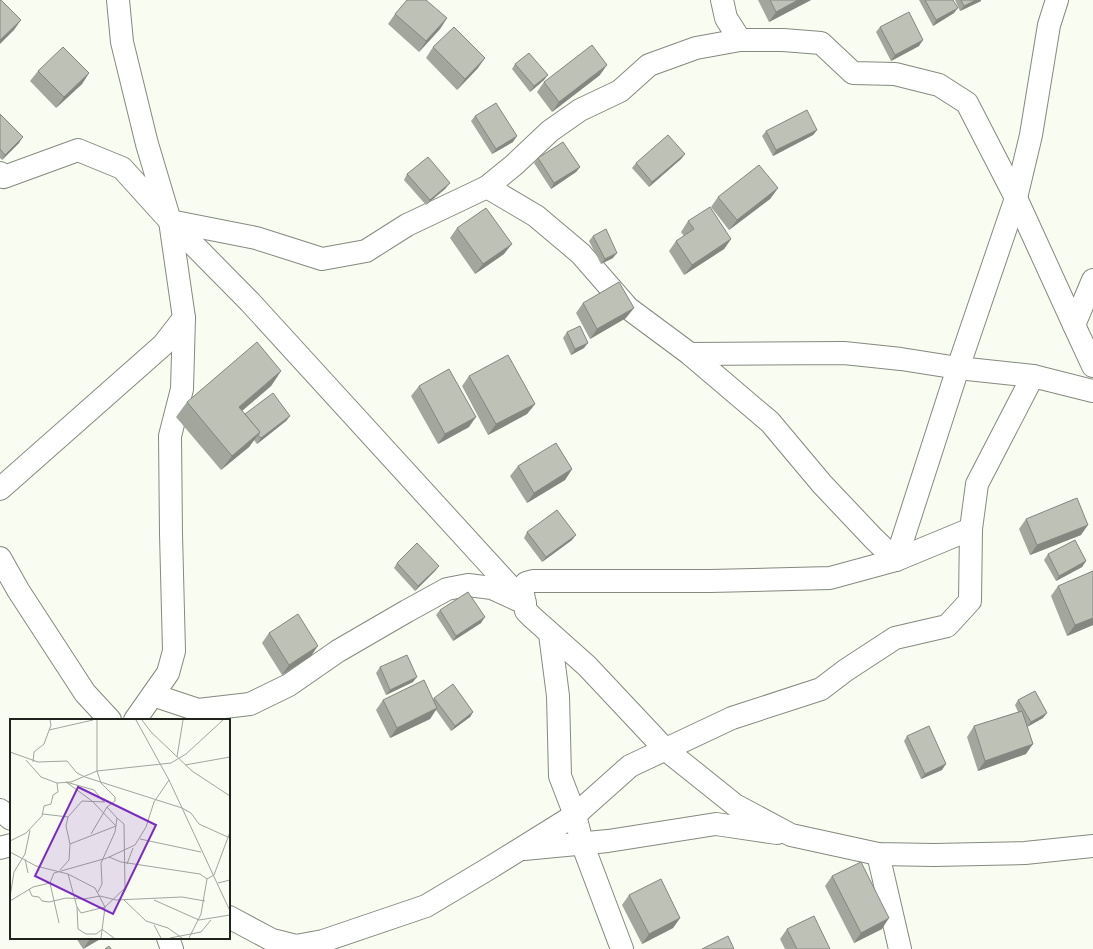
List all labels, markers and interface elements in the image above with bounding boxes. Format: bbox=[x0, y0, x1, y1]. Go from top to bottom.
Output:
inset map bbox=[10, 719, 230, 939]

